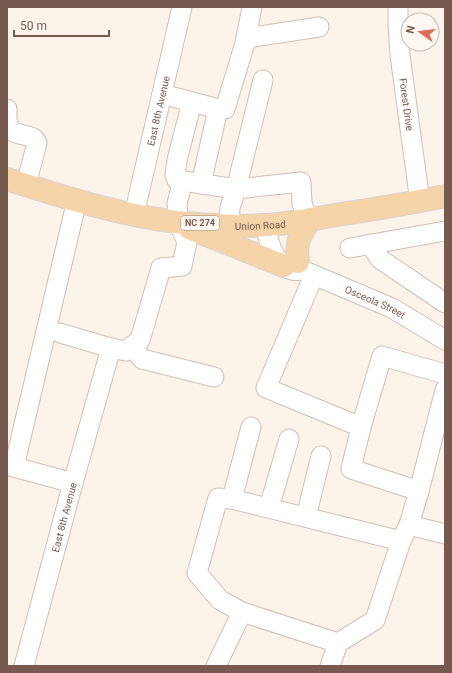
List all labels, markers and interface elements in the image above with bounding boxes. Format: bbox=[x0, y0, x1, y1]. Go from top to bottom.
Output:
scale bar bbox=[14, 12, 109, 38]
north arrow bbox=[400, 12, 440, 52]
text: 50 m bbox=[20, 19, 47, 33]
text: N bbox=[404, 24, 418, 35]
street label: East 8th Avenue bbox=[145, 75, 171, 147]
street label: Forest Drive bbox=[398, 77, 416, 132]
road number: NC 274 bbox=[181, 216, 219, 230]
street label: Union Road bbox=[235, 218, 286, 231]
street label: Osceola Street bbox=[344, 283, 408, 320]
street label: East 8th Avenue bbox=[49, 481, 78, 553]

